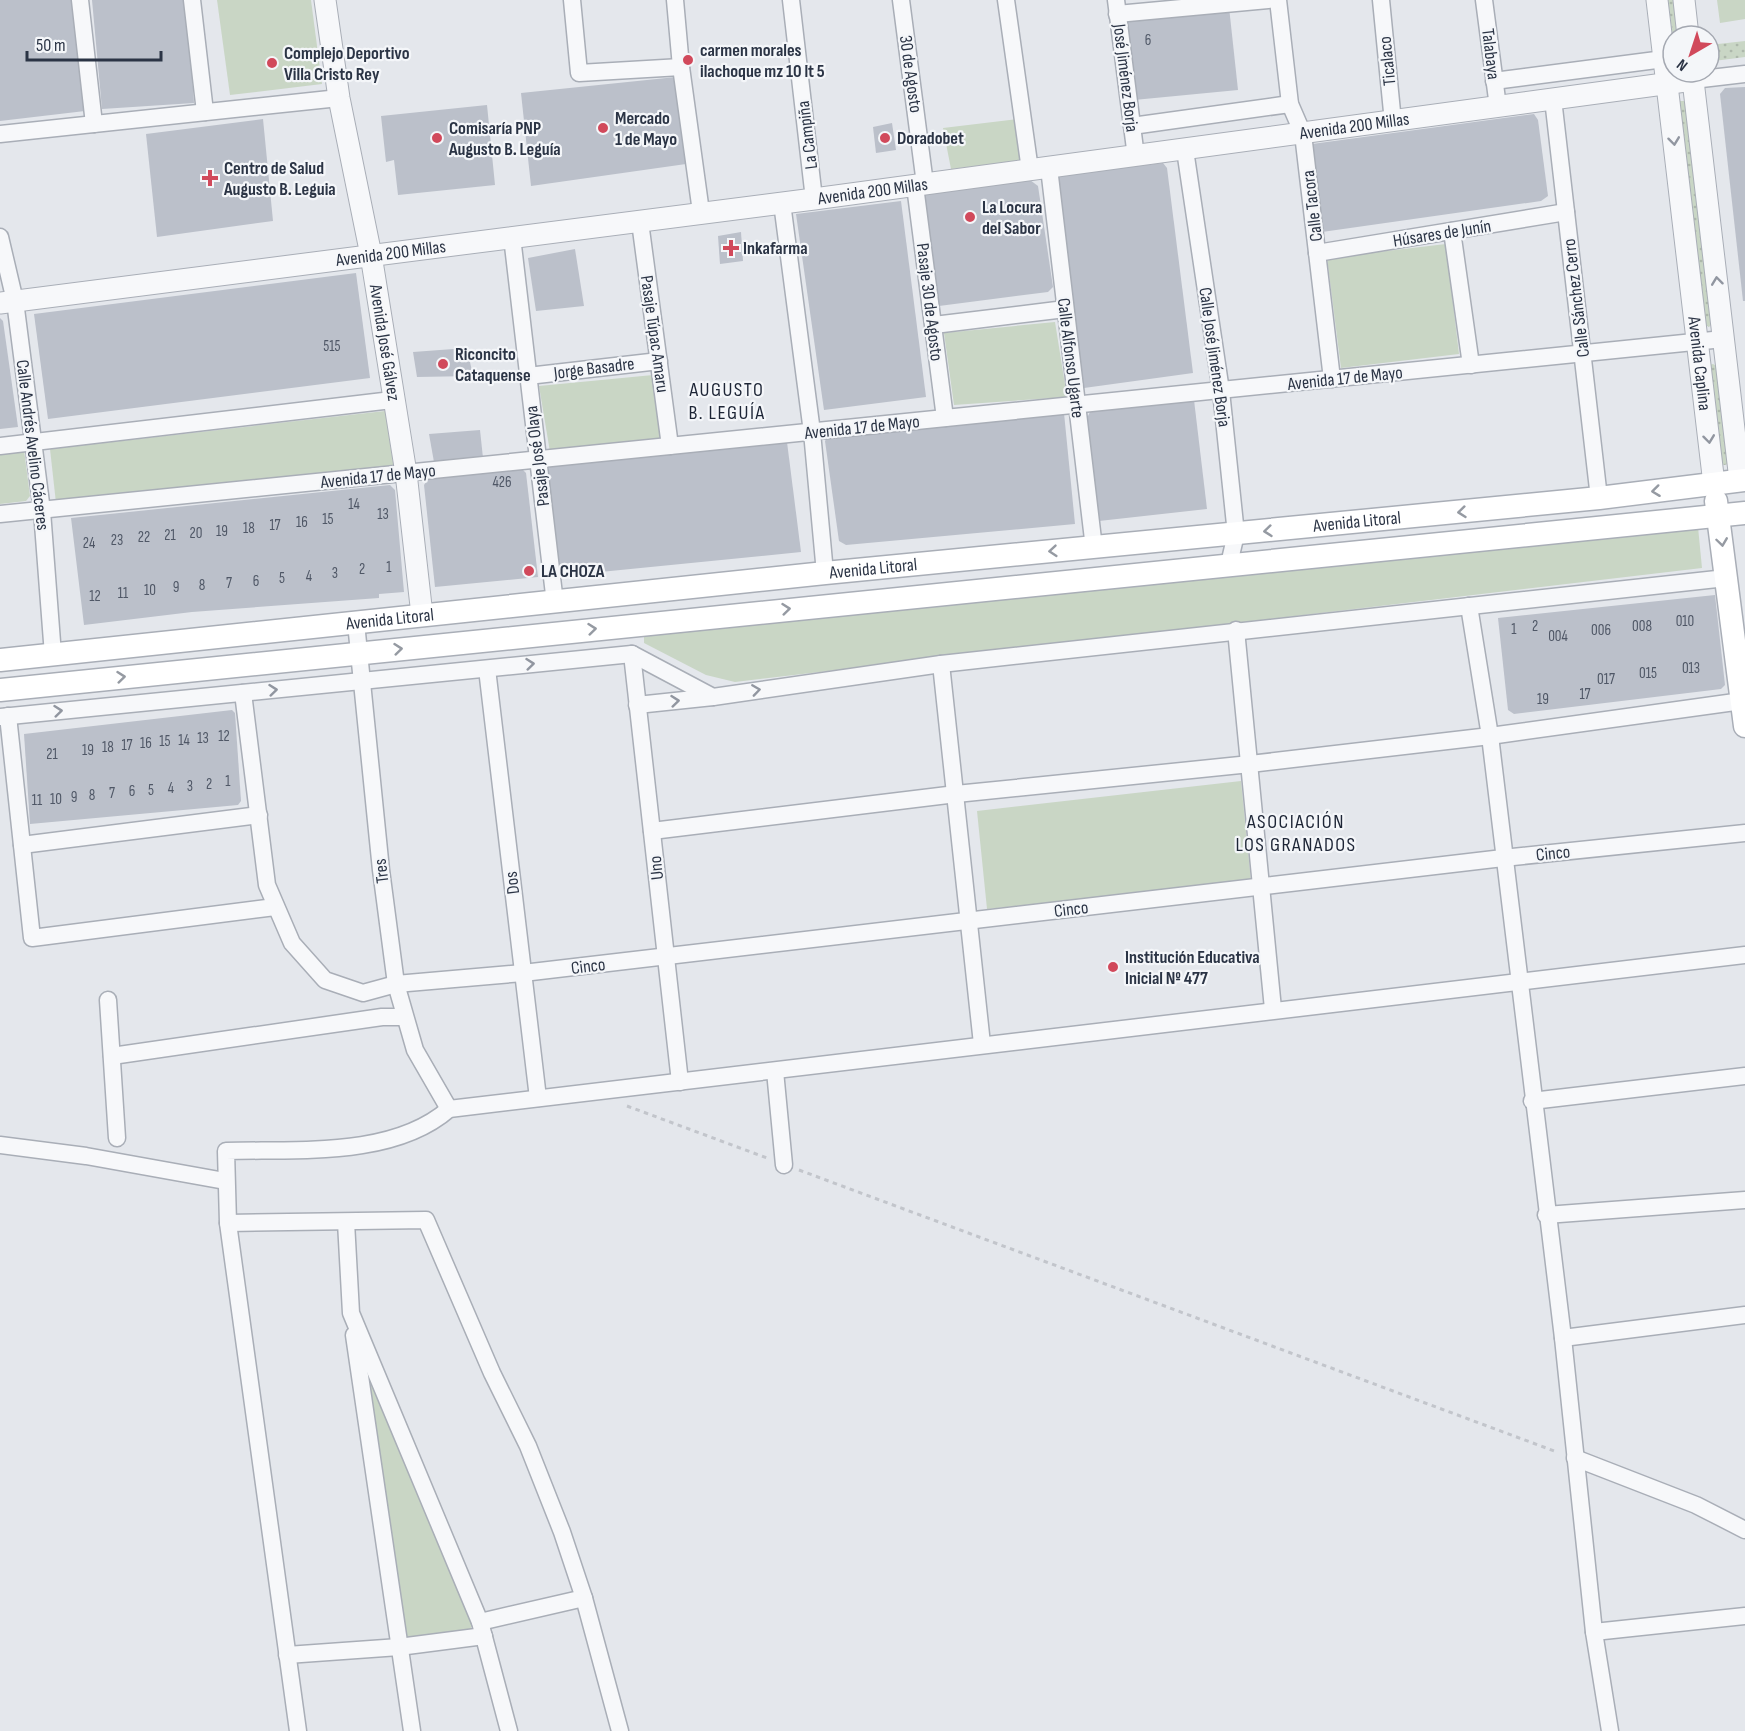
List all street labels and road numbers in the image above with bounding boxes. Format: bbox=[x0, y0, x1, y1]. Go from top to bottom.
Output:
street label: José Jiménez Borja bbox=[1108, 22, 1143, 133]
street label: Talabaya bbox=[1477, 27, 1504, 81]
street label: 30 de Agosto bbox=[895, 34, 926, 114]
street label: Ticalaco bbox=[1374, 35, 1401, 87]
street label: La Campiña bbox=[793, 99, 822, 170]
street label: Avenida 200 Millas bbox=[1297, 109, 1411, 144]
street label: Calle Tacora bbox=[1298, 169, 1327, 243]
street label: Avenida 200 Millas bbox=[816, 174, 929, 209]
street label: Húsares de Junín bbox=[1392, 215, 1493, 252]
street label: Avenida 200 Millas bbox=[334, 236, 447, 271]
street label: Calle Sánchez Cerro bbox=[1559, 237, 1594, 358]
street label: Pasaje 30 de Agosto bbox=[912, 242, 947, 362]
street label: Pasaje Túpac Amaru bbox=[636, 274, 673, 394]
street label: Avenida José Gálvez bbox=[365, 282, 404, 403]
street label: Calle José Jiménez Borja bbox=[1194, 286, 1235, 428]
street label: Calle Alfonso Ugarte bbox=[1053, 297, 1088, 419]
street label: Avenida Caplina bbox=[1683, 314, 1715, 412]
street label: Jorge Basadre bbox=[552, 353, 636, 384]
street label: Calle Andrés Avelino Cáceres bbox=[12, 359, 53, 532]
street label: Avenida 17 de Mayo bbox=[1285, 362, 1404, 395]
street label: Pasaje José Olaya bbox=[521, 404, 554, 507]
street label: Avenida 17 de Mayo bbox=[802, 411, 921, 444]
street label: Avenida 17 de Mayo bbox=[318, 460, 437, 493]
street label: Avenida Litoral bbox=[1311, 507, 1402, 537]
street label: Avenida Litoral bbox=[827, 554, 918, 584]
street label: Avenida Litoral bbox=[344, 604, 435, 635]
street label: Cinco bbox=[1535, 841, 1571, 866]
street label: Uno bbox=[645, 855, 668, 881]
street label: Tres bbox=[370, 857, 393, 884]
street label: Dos bbox=[501, 870, 524, 896]
street label: Cinco bbox=[1053, 897, 1089, 922]
street label: Cinco bbox=[570, 954, 606, 979]

